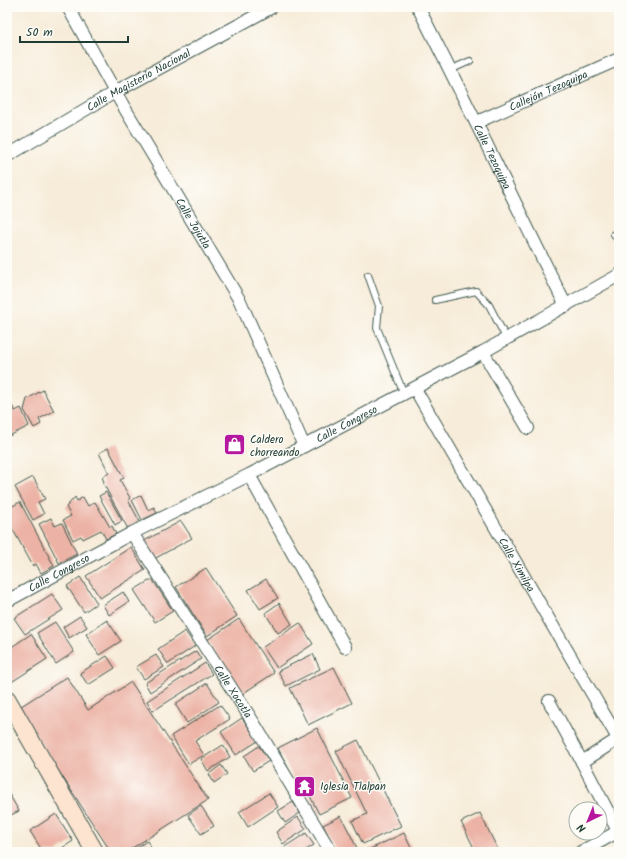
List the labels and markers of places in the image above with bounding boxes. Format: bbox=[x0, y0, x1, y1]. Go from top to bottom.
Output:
place label: Caldero chorreando bbox=[250, 431, 300, 462]
shop icon: Caldero chorreando bbox=[222, 432, 248, 458]
temple icon: Iglesia Tlalpan bbox=[292, 773, 318, 799]
place label: Iglesia Tlalpan bbox=[320, 778, 386, 796]

